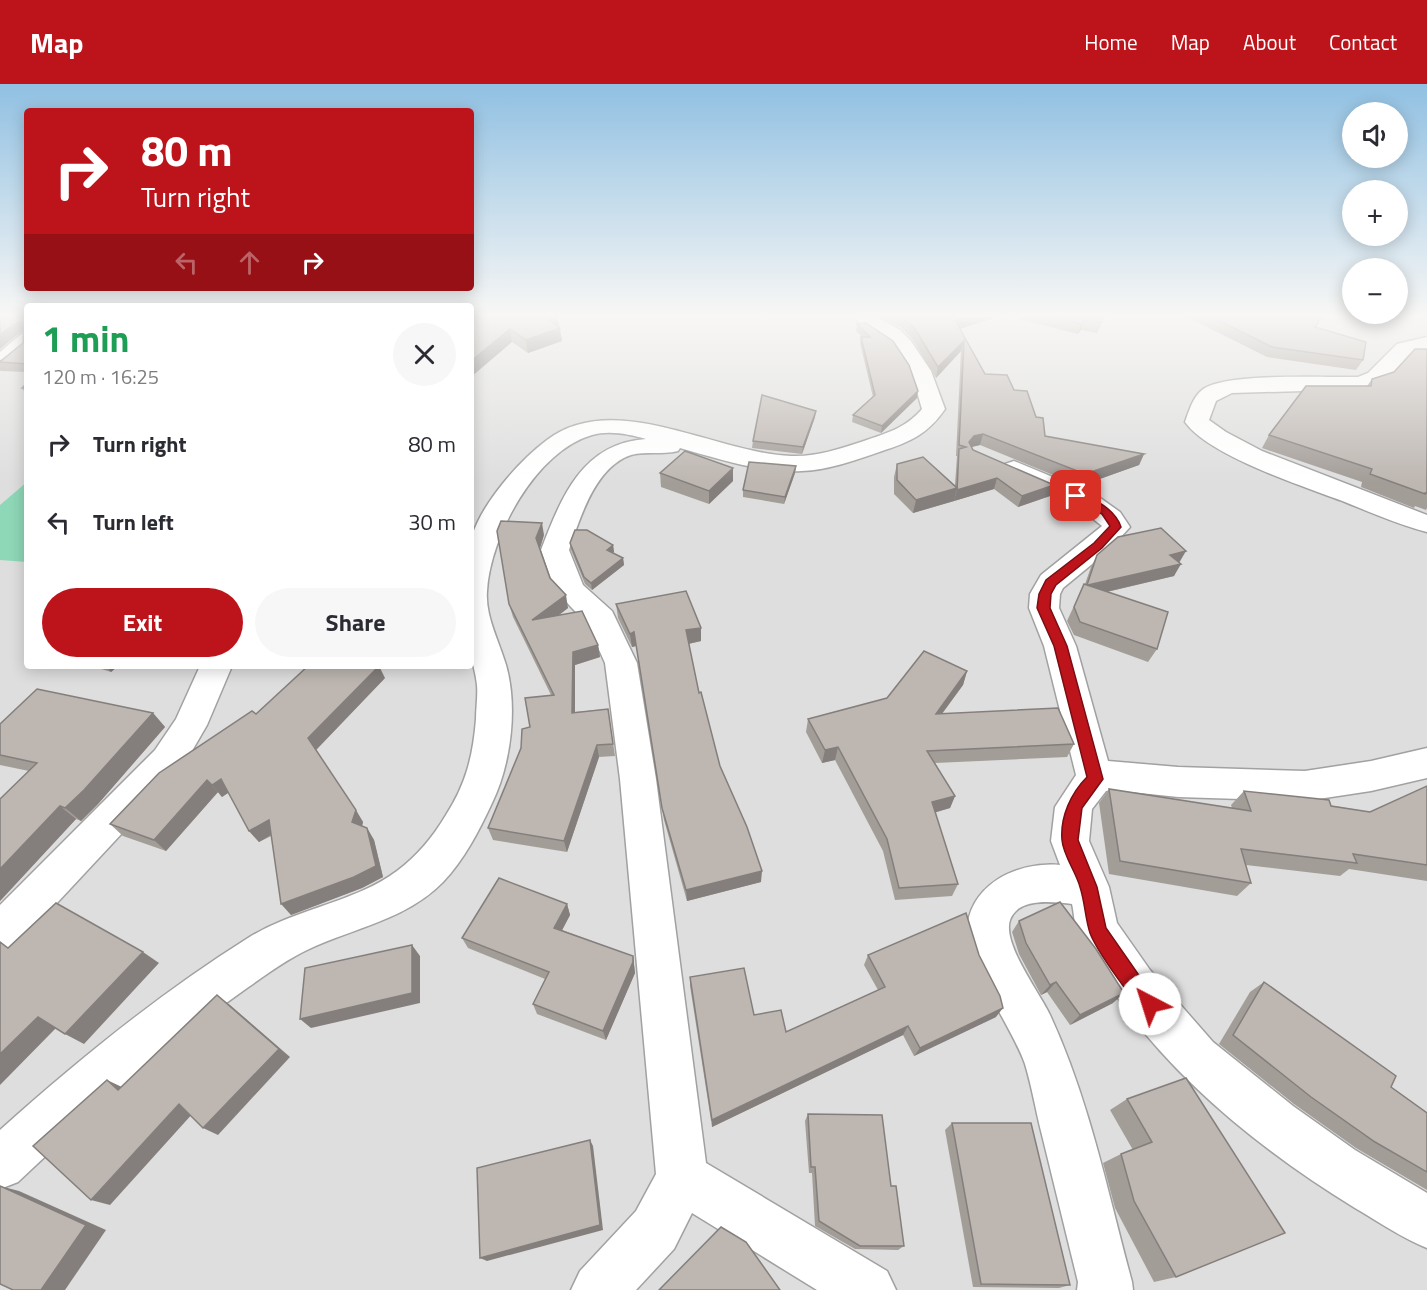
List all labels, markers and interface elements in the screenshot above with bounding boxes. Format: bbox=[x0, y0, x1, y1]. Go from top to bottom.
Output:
text: Map bbox=[30, 21, 84, 64]
text: Home bbox=[1084, 26, 1138, 58]
text: Map bbox=[1171, 26, 1210, 58]
text: About bbox=[1243, 26, 1296, 58]
text: Contact bbox=[1329, 26, 1397, 58]
map controls bbox=[1342, 102, 1408, 324]
button: sound bbox=[1342, 102, 1408, 168]
text: 80 m bbox=[141, 118, 233, 182]
icon: right bbox=[42, 132, 120, 210]
text: Turn right bbox=[141, 176, 250, 217]
button: + bbox=[1342, 180, 1408, 246]
icon: left bbox=[170, 246, 203, 279]
icon: ahead bbox=[233, 246, 266, 279]
icon: right bbox=[296, 246, 329, 279]
button: − bbox=[1342, 258, 1408, 324]
text: 1 min bbox=[42, 311, 129, 366]
button: close bbox=[393, 323, 456, 386]
text: 120 m · 16:25 bbox=[42, 361, 159, 392]
text: Turn right bbox=[93, 427, 187, 461]
text: 80 m bbox=[408, 427, 456, 461]
icon: right bbox=[42, 428, 75, 461]
pin bbox=[1050, 470, 1101, 521]
icon: arrive bbox=[1059, 479, 1092, 512]
text: Turn left bbox=[93, 505, 174, 539]
text: 30 m bbox=[408, 505, 456, 539]
icon: left bbox=[42, 506, 75, 539]
button: Exit bbox=[42, 588, 243, 657]
button: Share bbox=[255, 588, 456, 657]
position arrow bbox=[1118, 972, 1182, 1036]

